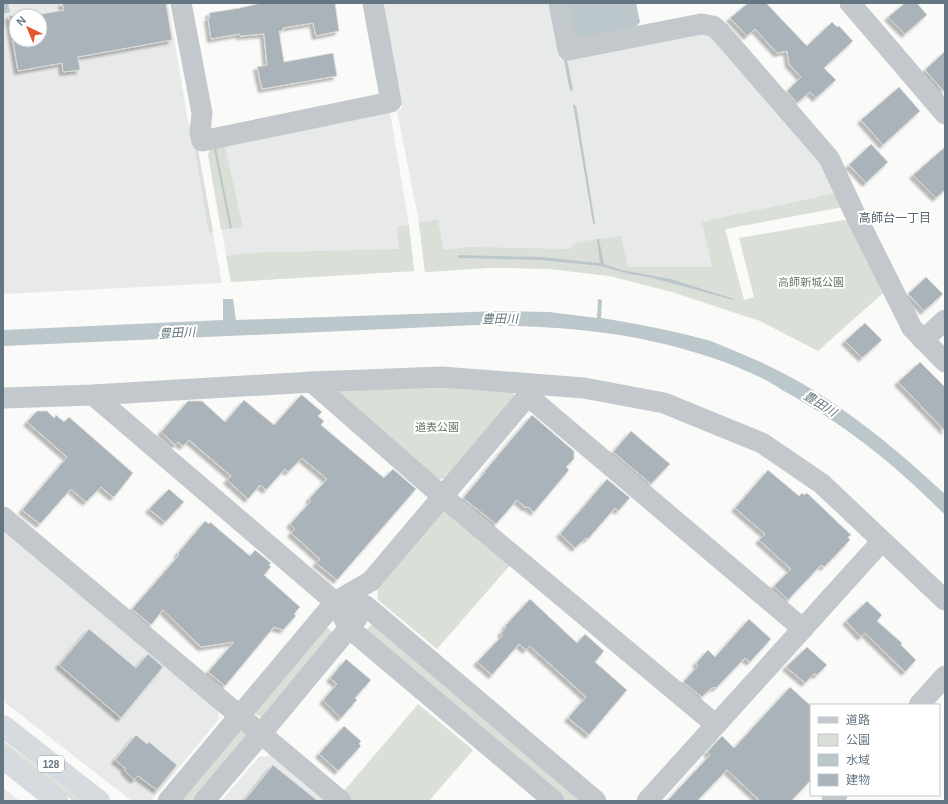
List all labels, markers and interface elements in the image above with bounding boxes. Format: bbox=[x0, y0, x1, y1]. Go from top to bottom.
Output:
north arrow bbox=[8, 8, 48, 48]
text: N bbox=[14, 14, 28, 28]
district label: 高師台一丁目 bbox=[859, 211, 931, 225]
park label: 高師新城公園 bbox=[778, 276, 844, 288]
water label: 豊田川 bbox=[482, 312, 520, 326]
water label: 豊田川 bbox=[159, 325, 197, 341]
water label: 豊田川 bbox=[801, 389, 841, 421]
park label: 道表公園 bbox=[415, 421, 459, 433]
legend bbox=[810, 704, 940, 796]
text: 道路 bbox=[846, 713, 870, 727]
text: 公園 bbox=[846, 733, 870, 747]
text: 水域 bbox=[846, 753, 870, 767]
road number: 128 bbox=[38, 756, 64, 772]
text: 建物 bbox=[846, 773, 870, 787]

